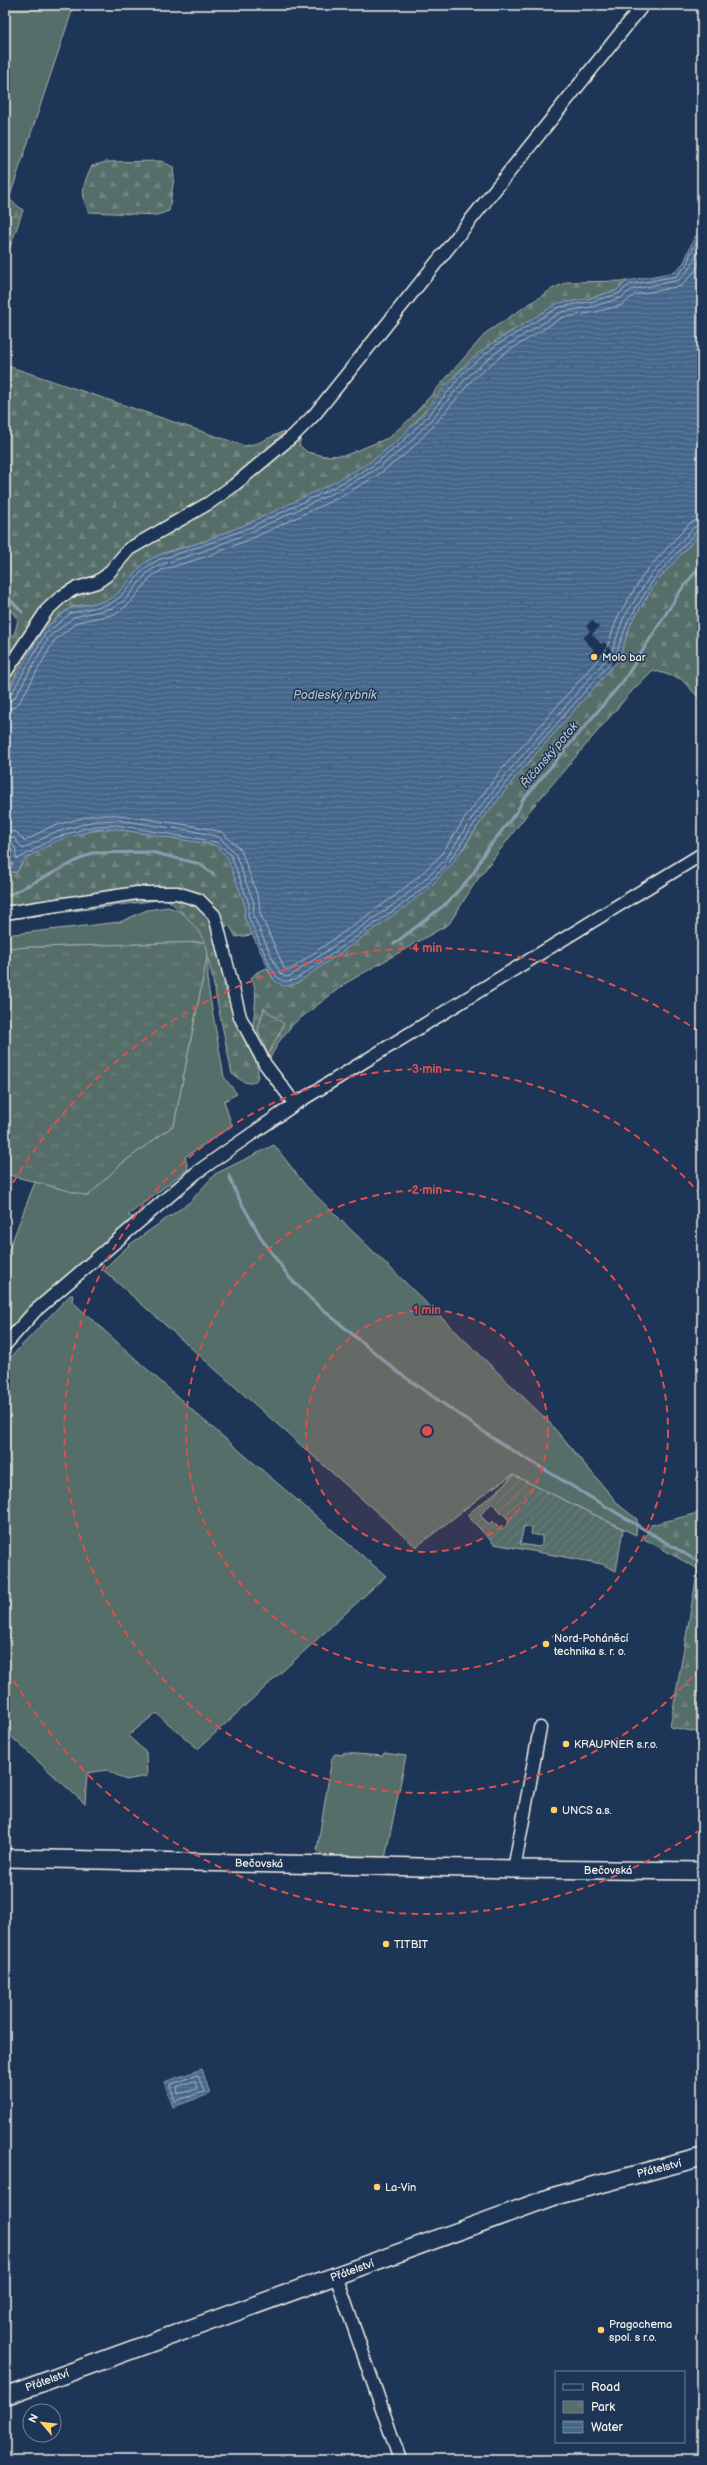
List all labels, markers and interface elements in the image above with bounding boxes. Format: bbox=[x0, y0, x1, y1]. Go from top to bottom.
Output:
place label: Molo bar bbox=[602, 651, 647, 664]
marker: Molo bar bbox=[589, 652, 599, 662]
water label: Podleský rybník bbox=[293, 688, 378, 703]
water label: Říčanský potok bbox=[517, 718, 582, 791]
text: 4 min bbox=[412, 941, 442, 956]
text: 3 min bbox=[412, 1062, 442, 1077]
text: 2 min bbox=[412, 1183, 442, 1198]
text: 1 min bbox=[413, 1303, 441, 1318]
centre of rings bbox=[420, 1424, 434, 1438]
place label: Nord-Poháněcí technika s. r. o. bbox=[554, 1632, 629, 1658]
marker: Nord-Poháněcí technika s. r. o. bbox=[541, 1639, 551, 1649]
place label: KRAUPNER s.r.o. bbox=[574, 1738, 658, 1751]
marker: KRAUPNER s.r.o. bbox=[561, 1739, 571, 1749]
place label: UNCS a.s. bbox=[562, 1804, 612, 1817]
marker: UNCS a.s. bbox=[549, 1805, 559, 1815]
street label: Bečovská bbox=[235, 1857, 283, 1870]
street label: Bečovská bbox=[584, 1864, 632, 1877]
place label: TITBIT bbox=[394, 1938, 429, 1951]
marker: TITBIT bbox=[381, 1939, 391, 1949]
street label: Přátelství bbox=[635, 2157, 683, 2180]
place label: La-Vin bbox=[385, 2181, 416, 2194]
marker: La-Vin bbox=[372, 2182, 382, 2192]
street label: Přátelství bbox=[329, 2256, 376, 2284]
place label: Pragochema spol. s r.o. bbox=[609, 2318, 672, 2344]
marker: Pragochema spol. s r.o. bbox=[596, 2325, 606, 2335]
street label: Přátelství bbox=[24, 2366, 71, 2394]
legend bbox=[555, 2371, 685, 2443]
text: Road bbox=[591, 2380, 620, 2395]
text: Park bbox=[591, 2400, 615, 2415]
north arrow bbox=[22, 2403, 62, 2443]
text: N bbox=[26, 2412, 41, 2425]
text: Water bbox=[591, 2420, 623, 2435]

